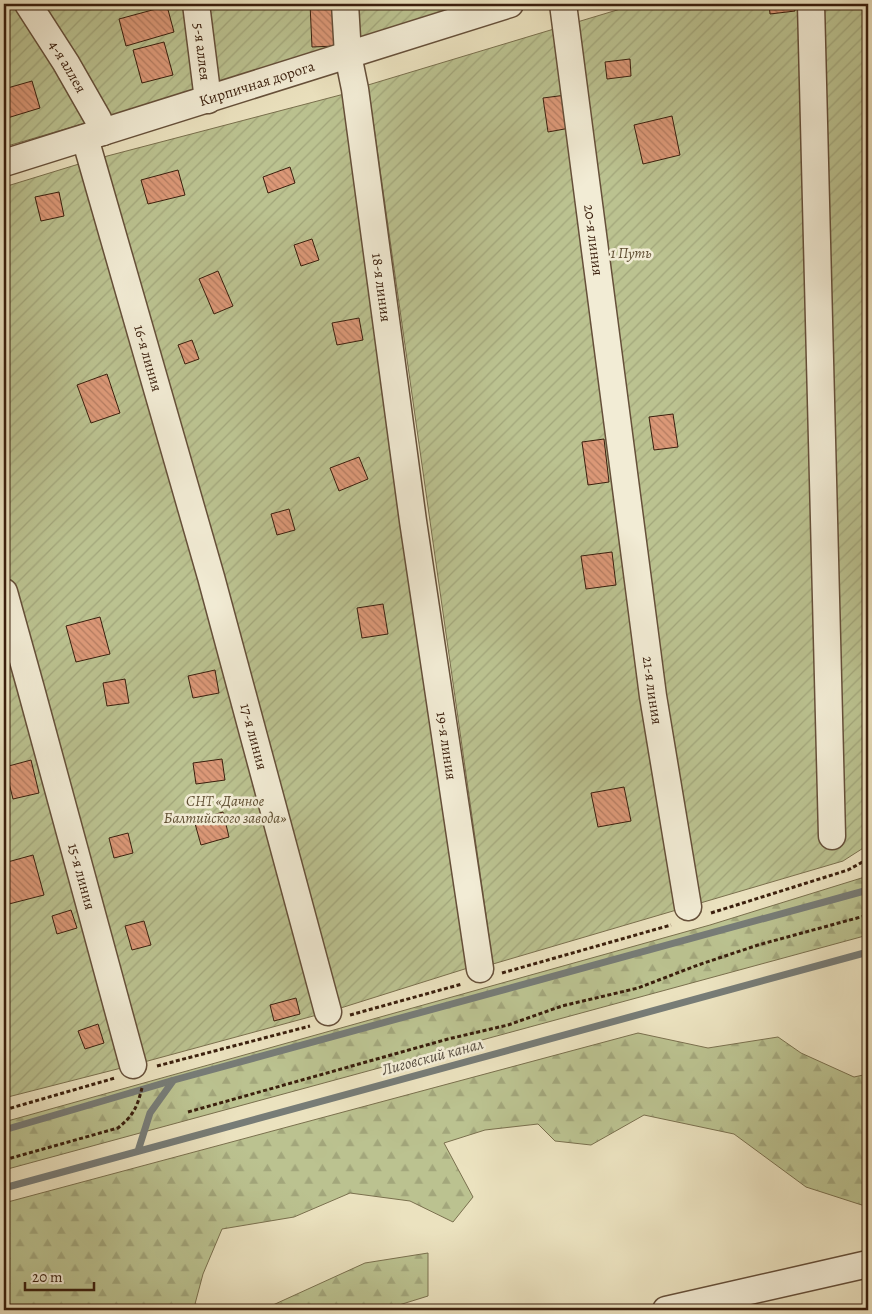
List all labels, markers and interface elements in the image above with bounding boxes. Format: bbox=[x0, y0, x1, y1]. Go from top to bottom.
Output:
street label: 5-я аллея bbox=[188, 22, 215, 82]
street label: 4-я аллея bbox=[44, 36, 91, 96]
street label: Кирпичная дорога bbox=[196, 56, 317, 111]
street label: 20-я линия bbox=[579, 203, 608, 277]
park label: 1 Путь bbox=[610, 243, 652, 263]
street label: 18-я линия bbox=[367, 252, 396, 323]
street label: 16-я линия bbox=[129, 322, 167, 394]
street label: 21-я линия bbox=[638, 655, 668, 726]
street label: 17-я линия bbox=[235, 701, 272, 772]
street label: 19-я линия bbox=[432, 710, 462, 781]
park label: СНТ «Дачное Балтийского завода» bbox=[164, 791, 286, 828]
street label: 15-я линия bbox=[63, 841, 100, 912]
water label: Лиговский канал bbox=[378, 1033, 486, 1081]
scale bar bbox=[25, 1259, 94, 1291]
text: 20 m bbox=[32, 1267, 63, 1287]

